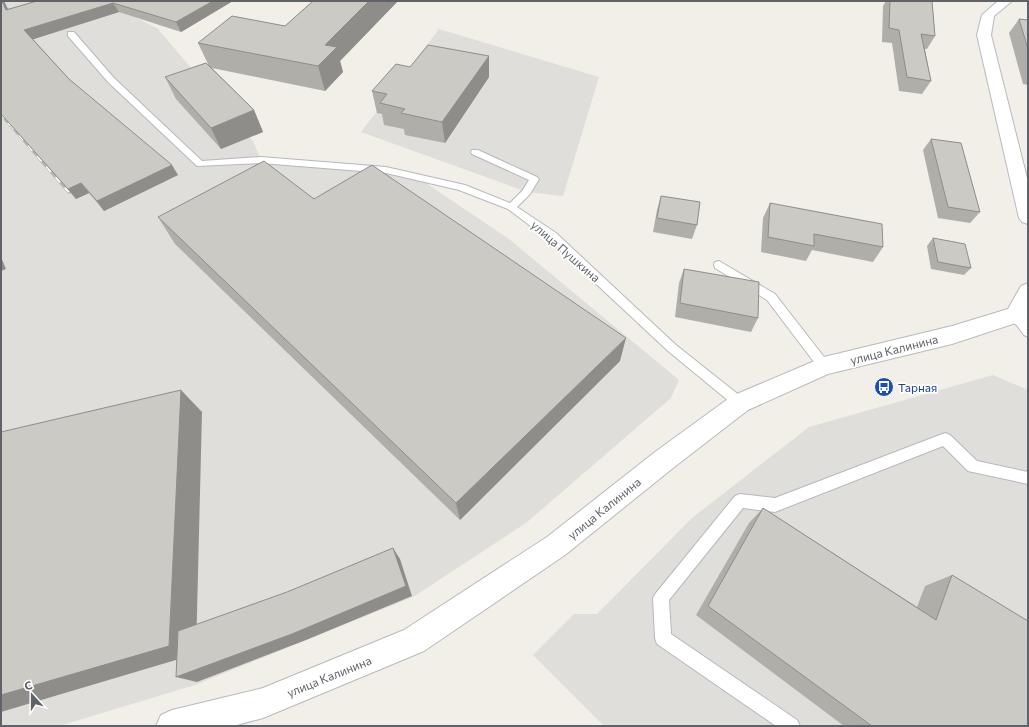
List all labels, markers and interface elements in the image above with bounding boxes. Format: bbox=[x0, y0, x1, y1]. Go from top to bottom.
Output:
street label: улица Пушкина bbox=[529, 217, 603, 285]
street label: улица Калинина bbox=[849, 331, 939, 367]
bus stop icon: Тарная bbox=[873, 376, 895, 398]
place label: Тарная bbox=[898, 380, 937, 394]
street label: улица Калинина bbox=[565, 474, 643, 542]
street label: улица Калинина bbox=[285, 653, 373, 699]
north arrow bbox=[12, 675, 52, 715]
text: С bbox=[22, 678, 35, 693]

